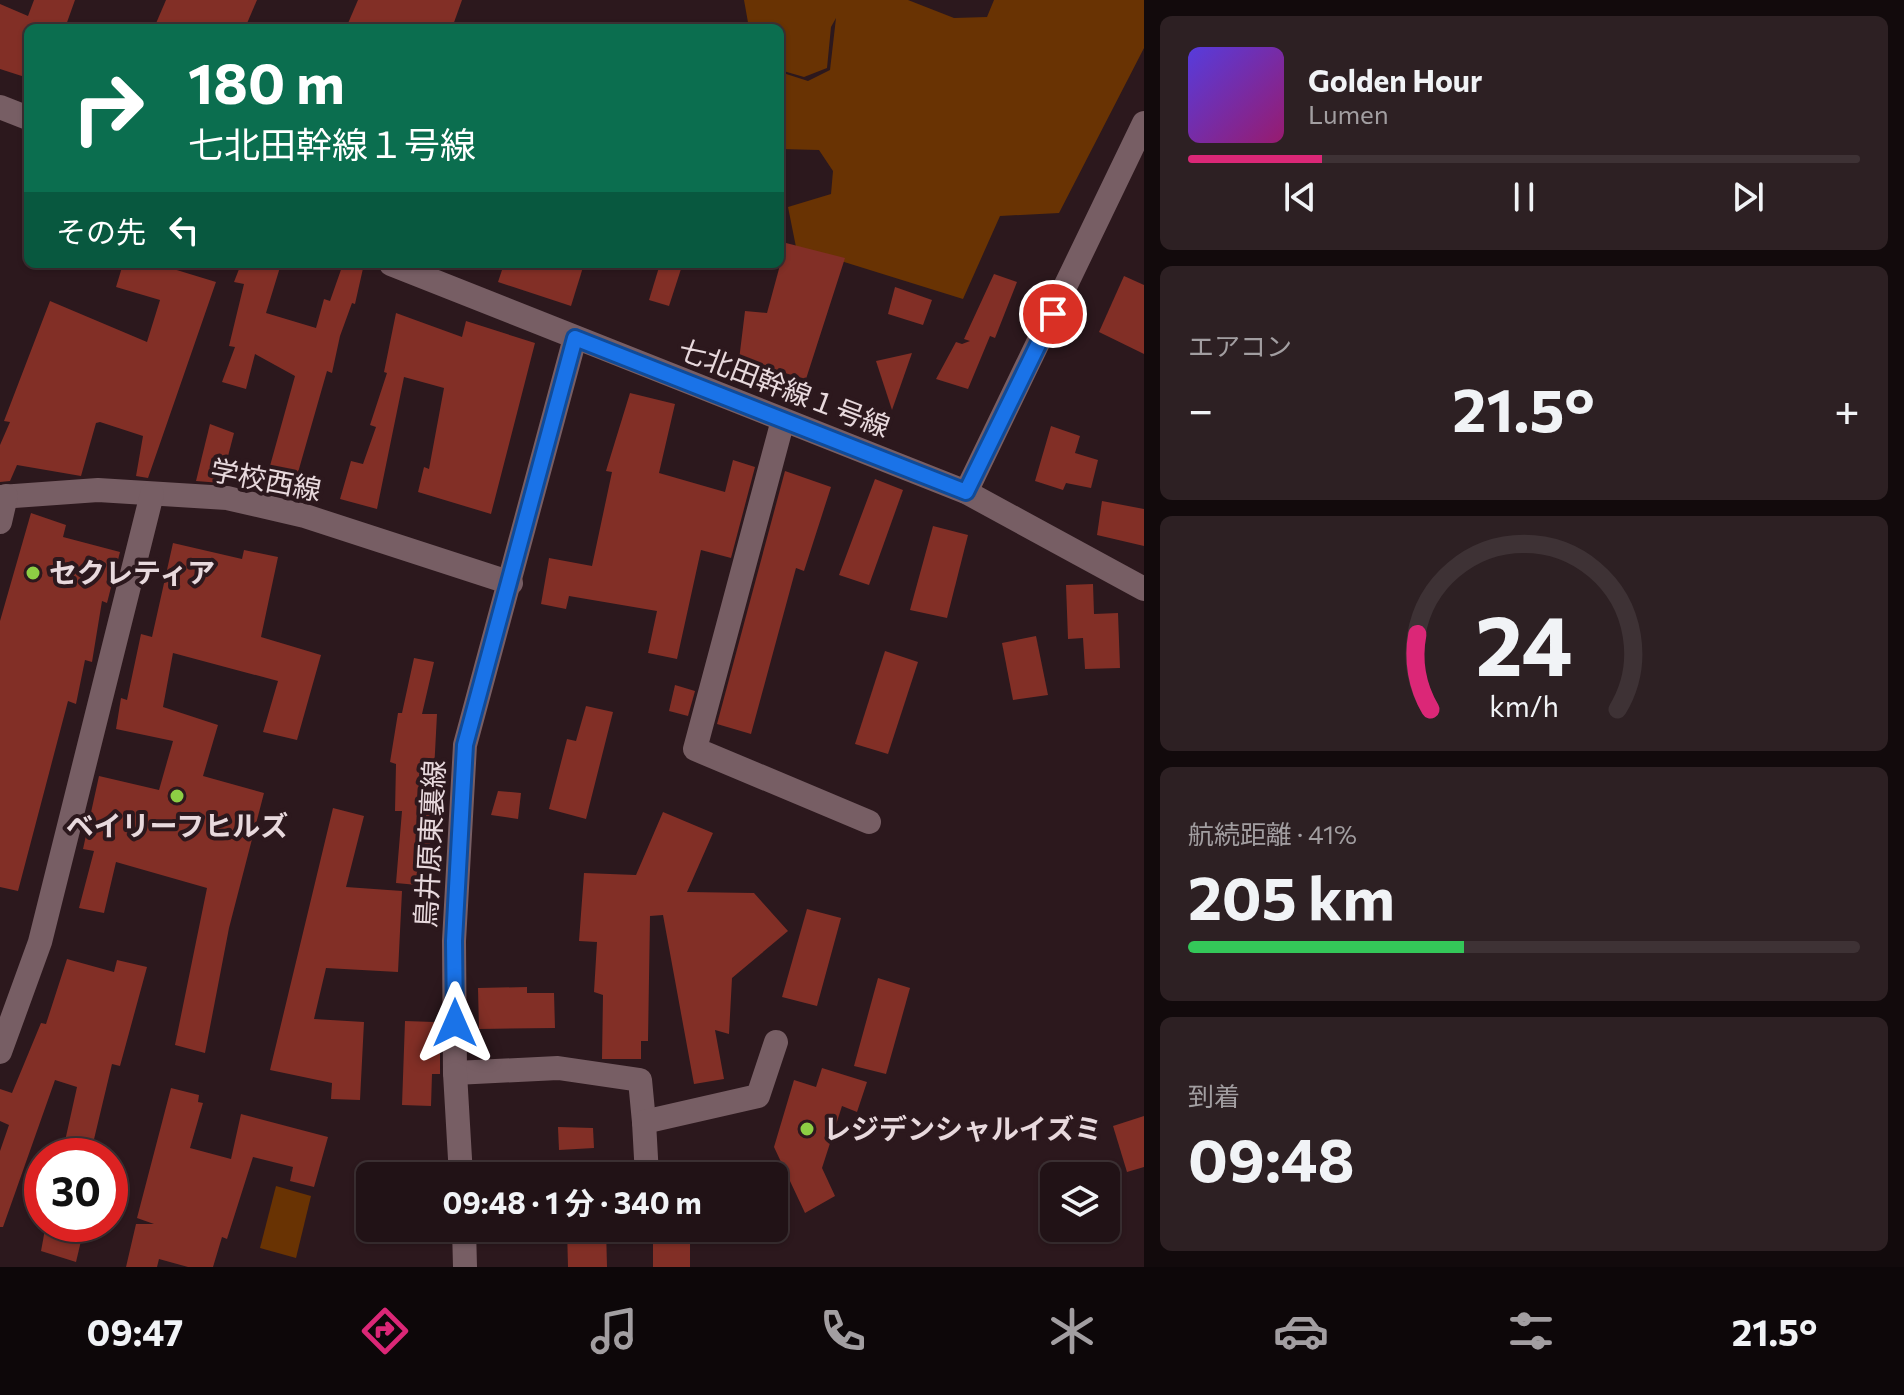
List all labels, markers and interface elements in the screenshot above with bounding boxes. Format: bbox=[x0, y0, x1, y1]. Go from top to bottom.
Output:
text: 180 m bbox=[188, 47, 345, 116]
icon: right bbox=[56, 56, 160, 160]
text: Golden Hour bbox=[1308, 61, 1482, 98]
text: Lumen bbox=[1308, 98, 1389, 129]
text: 七北田幹線１号線 bbox=[188, 121, 476, 165]
icon: previous bbox=[1278, 175, 1322, 219]
icon: pause bbox=[1502, 175, 1546, 219]
icon: next bbox=[1726, 175, 1770, 219]
icon: left bbox=[162, 208, 206, 252]
text: その先 bbox=[56, 212, 146, 249]
pin bbox=[1019, 280, 1087, 348]
icon: arrive bbox=[1031, 292, 1075, 336]
text: エアコン bbox=[1188, 330, 1292, 361]
street label: 七北田幹線１号線 bbox=[674, 331, 895, 443]
text: 21.5° bbox=[1452, 371, 1595, 444]
text: − bbox=[1188, 381, 1213, 435]
text: + bbox=[1834, 381, 1860, 435]
street label: 学校西線 bbox=[208, 452, 324, 506]
place label: セクレティア bbox=[49, 555, 215, 589]
marker: セクレティア bbox=[24, 564, 42, 582]
text: 24 bbox=[1475, 590, 1573, 692]
text: km/h bbox=[1489, 688, 1559, 723]
street label: 鳥井原東裏線 bbox=[408, 759, 450, 929]
marker: ベイリーフヒルズ bbox=[168, 787, 186, 805]
place label: ベイリーフヒルズ bbox=[66, 808, 288, 842]
text: 航続距離 · 41% bbox=[1188, 818, 1357, 849]
text: 205 km bbox=[1188, 859, 1395, 932]
position arrow bbox=[413, 981, 497, 1065]
text: 到着 bbox=[1188, 1080, 1240, 1111]
place label: レジデンシャルイズミ bbox=[823, 1111, 1102, 1145]
marker: レジデンシャルイズミ bbox=[798, 1120, 816, 1138]
text: 09:48 bbox=[1188, 1121, 1355, 1194]
speed limit sign: 30 bbox=[24, 1138, 128, 1242]
map controls bbox=[1040, 1162, 1120, 1242]
button: layers bbox=[1040, 1162, 1120, 1242]
text: 09:48 · 1 分 · 340 m bbox=[442, 1183, 702, 1220]
icon: directions bbox=[357, 1303, 413, 1359]
icon: music bbox=[586, 1303, 642, 1359]
icon: phone bbox=[815, 1303, 871, 1359]
icon: climate bbox=[1044, 1303, 1100, 1359]
icon: car bbox=[1273, 1303, 1329, 1359]
icon: filters bbox=[1503, 1303, 1559, 1359]
text: 09:47 bbox=[87, 1309, 183, 1353]
text: 21.5° bbox=[1732, 1309, 1817, 1353]

